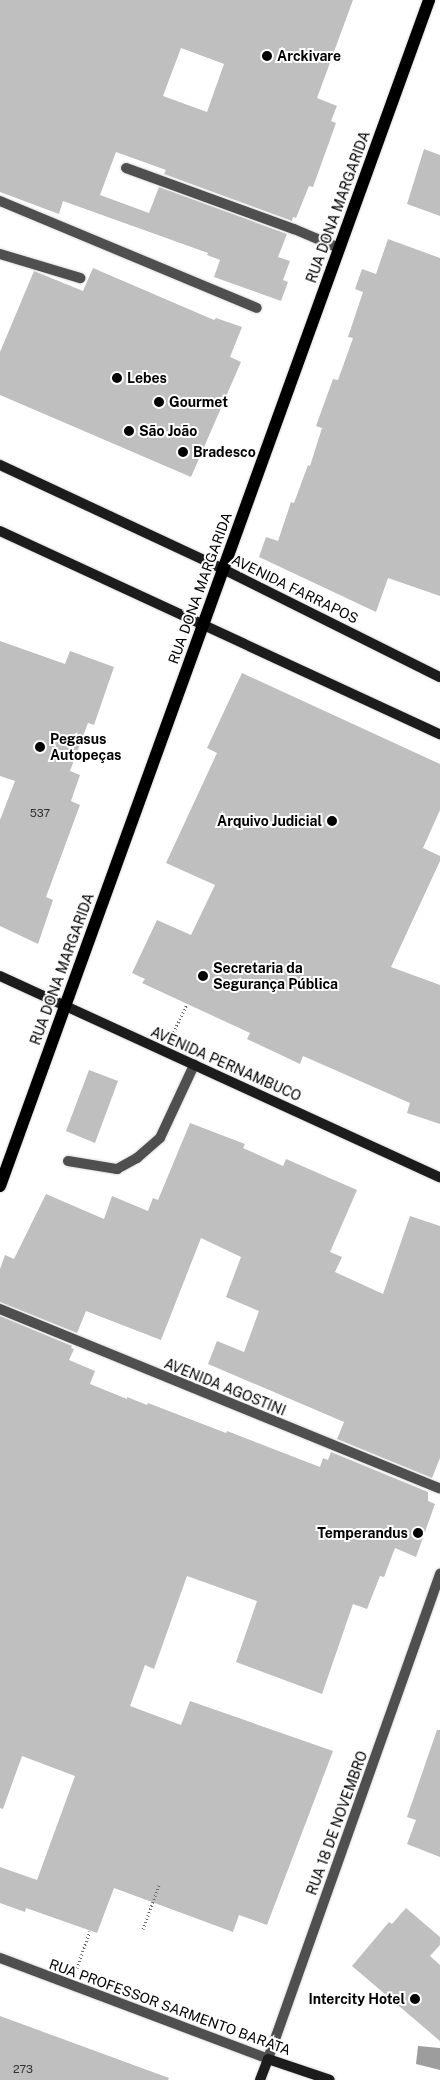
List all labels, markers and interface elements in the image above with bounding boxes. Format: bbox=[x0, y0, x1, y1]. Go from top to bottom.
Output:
place label: Arckivare bbox=[277, 48, 341, 64]
marker: Arckivare bbox=[261, 50, 273, 62]
street label: RUA DONA MARGARIDA bbox=[303, 129, 373, 285]
place label: Lebes bbox=[127, 370, 167, 386]
marker: Lebes bbox=[111, 372, 123, 384]
place label: Gourmet bbox=[169, 394, 228, 410]
marker: Gourmet bbox=[153, 396, 165, 408]
place label: São João bbox=[139, 423, 197, 439]
marker: São João bbox=[123, 425, 135, 437]
place label: Bradesco bbox=[193, 444, 256, 460]
marker: Bradesco bbox=[177, 446, 189, 458]
street label: RUA DONA MARGARIDA bbox=[165, 510, 235, 666]
street label: AVENIDA FARRAPOS bbox=[229, 551, 361, 627]
place label: Pegasus Autopeças bbox=[50, 731, 121, 764]
marker: Pegasus Autopeças bbox=[34, 741, 46, 753]
house number: 537 bbox=[30, 806, 50, 820]
place label: Arquivo Judicial bbox=[217, 813, 322, 829]
marker: Arquivo Judicial bbox=[326, 815, 338, 827]
street label: RUA DONA MARGARIDA bbox=[27, 891, 97, 1047]
place label: Secretaria da Segurança Pública bbox=[213, 960, 338, 992]
marker: Secretaria da Segurança Pública bbox=[197, 970, 209, 982]
street label: AVENIDA PERNAMBUCO bbox=[148, 1023, 304, 1105]
street label: AVENIDA AGOSTINI bbox=[162, 1355, 288, 1419]
place label: Temperandus bbox=[317, 1525, 408, 1541]
marker: Temperandus bbox=[412, 1527, 424, 1539]
street label: RUA 18 DE NOVEMBRO bbox=[303, 1749, 371, 1897]
street label: RUA PROFESSOR SARMENTO BARATA bbox=[47, 1955, 293, 2059]
place label: Intercity Hotel bbox=[308, 1991, 405, 2007]
marker: Intercity Hotel bbox=[409, 1993, 421, 2005]
house number: 273 bbox=[13, 2062, 33, 2076]

